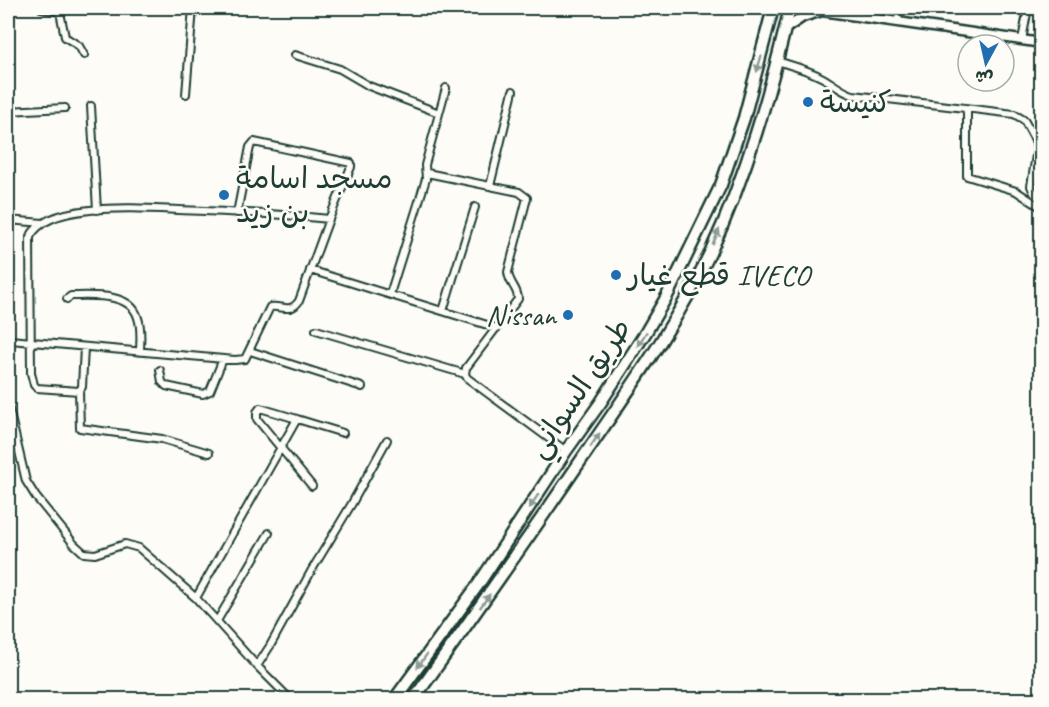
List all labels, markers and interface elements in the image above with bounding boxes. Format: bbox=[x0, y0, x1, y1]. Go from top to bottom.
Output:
north arrow bbox=[956, 33, 1016, 93]
one-way arrow bbox=[754, 55, 764, 73]
text: ش bbox=[974, 66, 994, 88]
place label: كنيسة bbox=[820, 83, 892, 121]
marker: كنيسة bbox=[801, 95, 815, 109]
place label: مسجد اسامة بن زيد bbox=[236, 159, 392, 231]
marker: مسجد اسامة بن زيد bbox=[217, 188, 231, 202]
one-way arrow bbox=[712, 229, 721, 246]
place label: قطع غيار IVECO bbox=[625, 256, 813, 296]
marker: قطع غيار IVECO bbox=[609, 268, 623, 282]
place label: Nissan bbox=[486, 296, 557, 334]
marker: Nissan bbox=[561, 308, 575, 322]
street label: طريق السواني bbox=[518, 311, 646, 469]
one-way arrow bbox=[637, 331, 648, 347]
one-way arrow bbox=[589, 433, 601, 449]
one-way arrow bbox=[528, 493, 539, 509]
one-way arrow bbox=[478, 594, 490, 609]
one-way arrow bbox=[416, 652, 428, 668]

